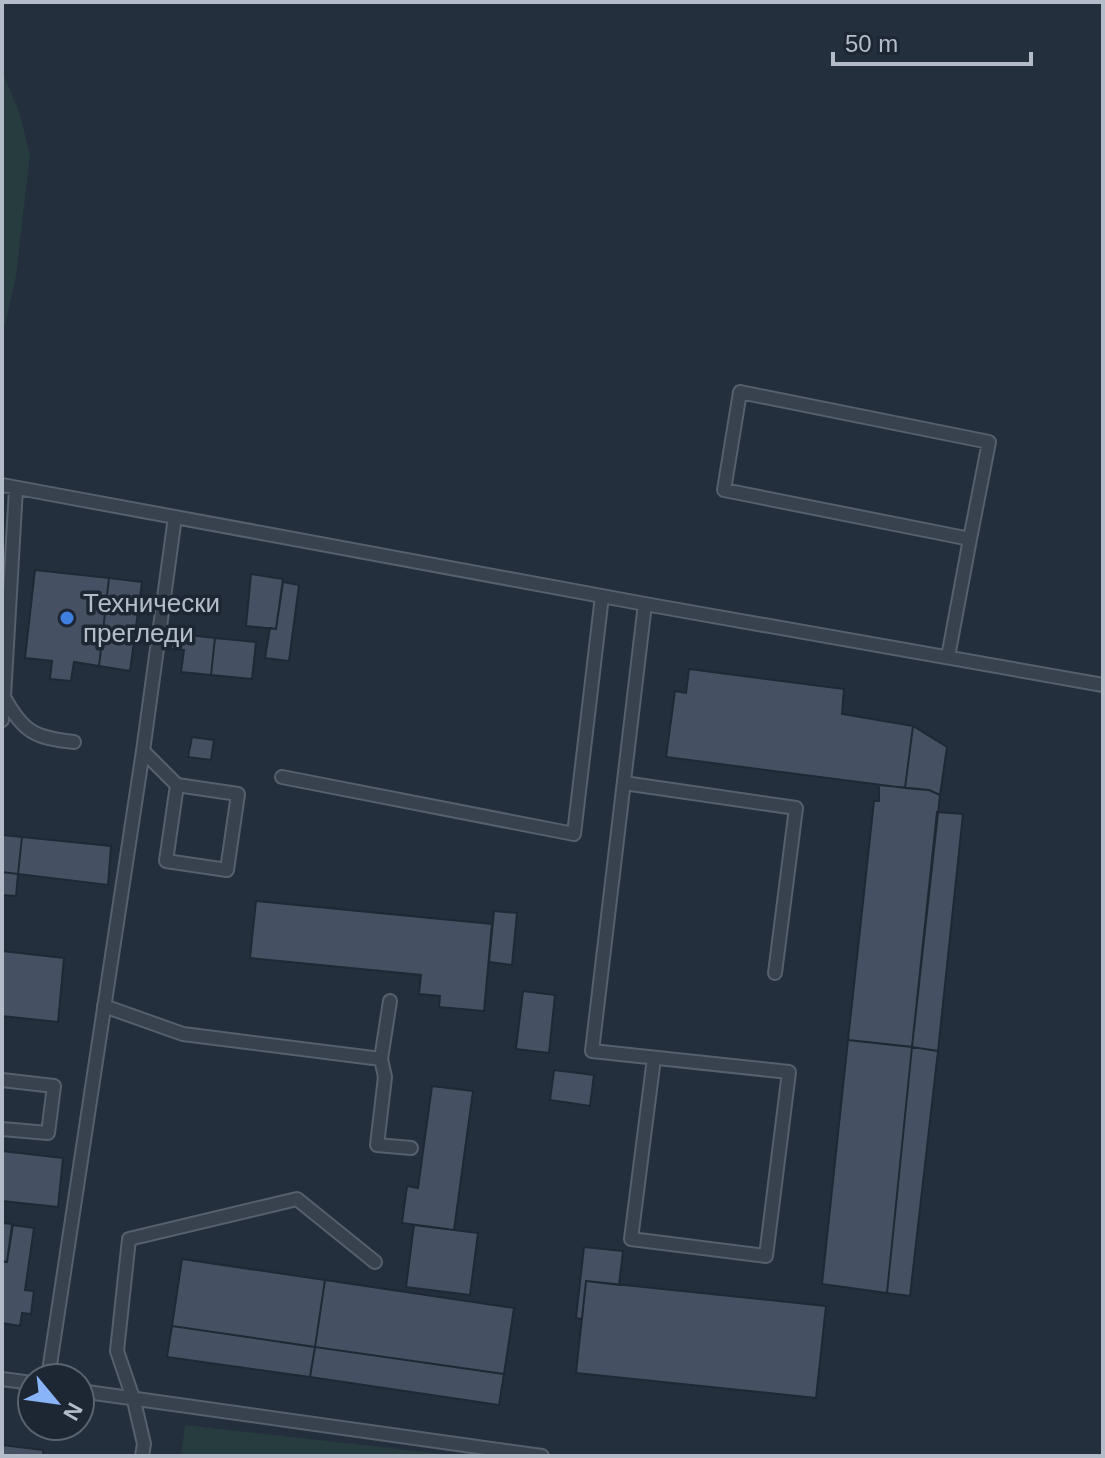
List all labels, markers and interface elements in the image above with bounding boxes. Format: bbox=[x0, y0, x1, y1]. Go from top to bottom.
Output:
scale bar bbox=[833, 16, 1031, 66]
text: 50 m bbox=[845, 30, 898, 57]
place label: Технически прегледи bbox=[83, 588, 220, 648]
marker: Технически прегледи bbox=[58, 609, 76, 627]
north arrow bbox=[16, 1362, 96, 1442]
text: N bbox=[58, 1398, 88, 1424]

